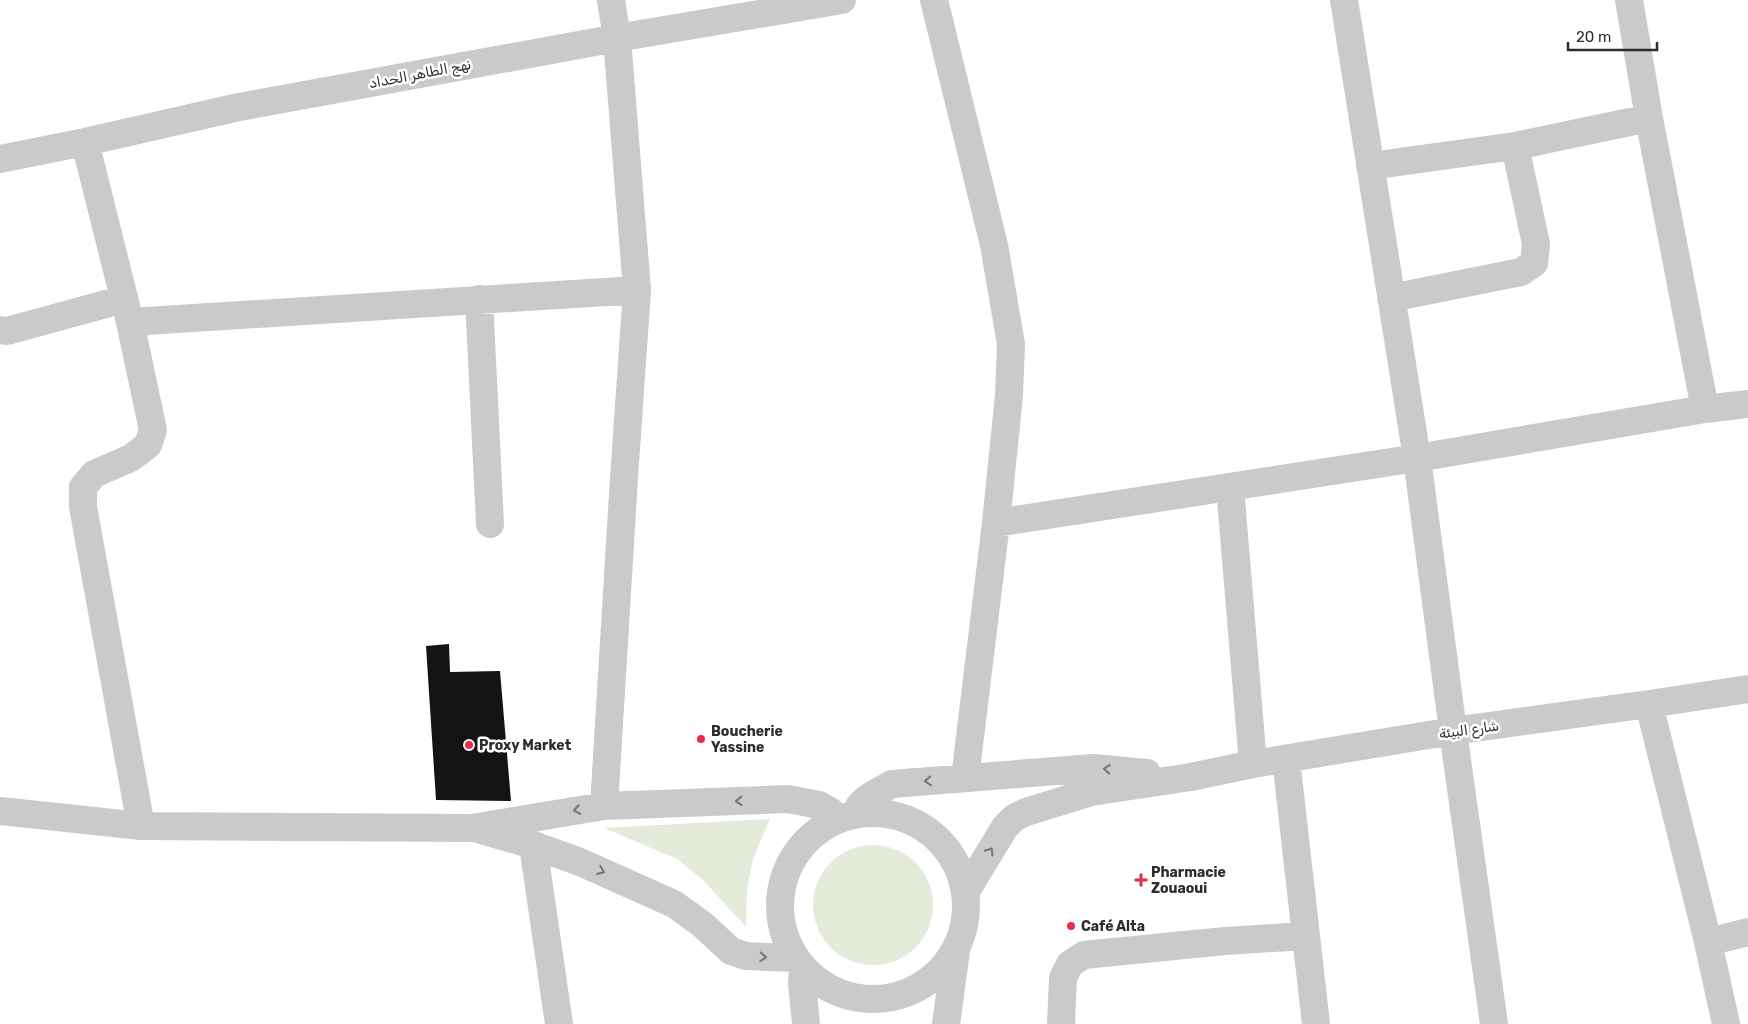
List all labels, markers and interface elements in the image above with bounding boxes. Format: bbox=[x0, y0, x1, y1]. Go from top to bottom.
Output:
scale bar bbox=[1568, 20, 1657, 52]
text: 20 m bbox=[1576, 28, 1611, 46]
street label: نهج الطاهر الحداد bbox=[368, 56, 473, 94]
street label: شارع البيئة bbox=[1438, 717, 1500, 745]
place label: Boucherie Yassine bbox=[711, 723, 783, 756]
marker: Boucherie Yassine bbox=[695, 733, 707, 745]
place label: Proxy Market bbox=[479, 737, 572, 754]
marker: Proxy Market bbox=[463, 739, 475, 751]
one-way arrow bbox=[1103, 764, 1111, 775]
one-way arrow bbox=[924, 775, 932, 786]
one-way arrow bbox=[735, 796, 743, 806]
one-way arrow bbox=[573, 804, 582, 814]
one-way arrow bbox=[984, 848, 993, 857]
place label: Pharmacie Zouaoui bbox=[1151, 864, 1226, 897]
one-way arrow bbox=[596, 865, 605, 875]
marker: Pharmacie Zouaoui bbox=[1135, 874, 1147, 886]
place label: Café Alta bbox=[1081, 918, 1145, 935]
marker: Café Alta bbox=[1065, 920, 1077, 932]
one-way arrow bbox=[759, 951, 767, 962]

